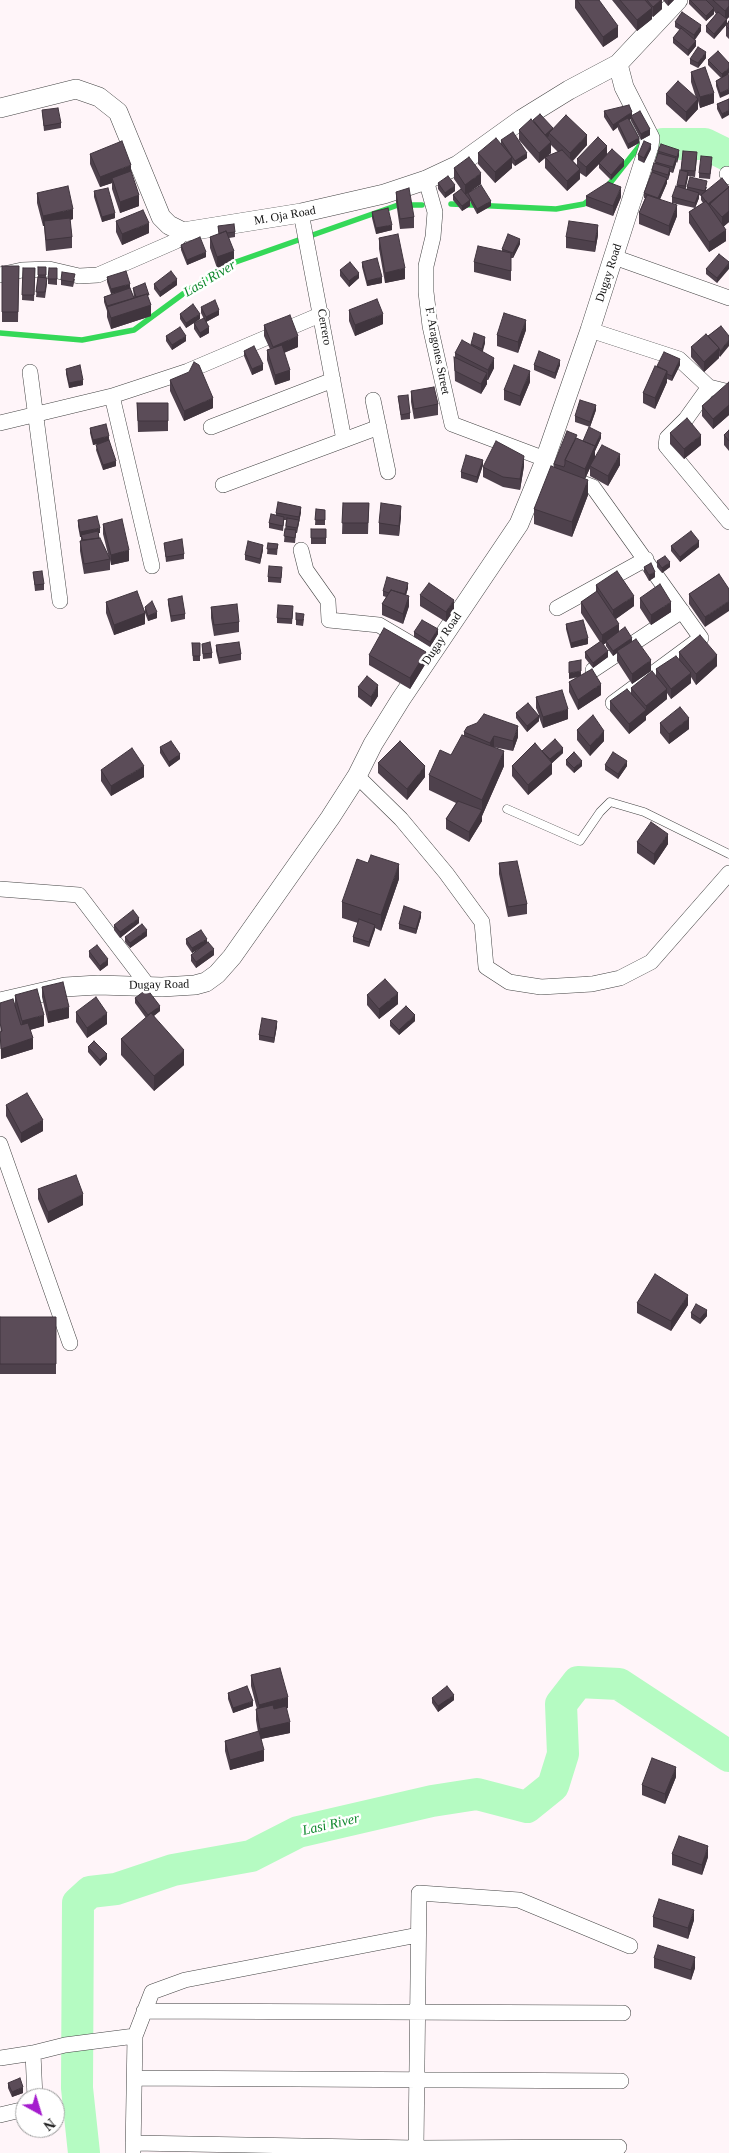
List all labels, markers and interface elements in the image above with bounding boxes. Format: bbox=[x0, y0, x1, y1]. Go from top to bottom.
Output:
street label: M. Oja Road bbox=[253, 203, 317, 229]
street label: Dugay Road bbox=[593, 242, 625, 304]
water label: Lasi River bbox=[181, 257, 239, 301]
street label: F. Aragones Street bbox=[421, 306, 453, 396]
street label: Cerrero bbox=[314, 308, 334, 346]
street label: Dugay Road bbox=[419, 610, 465, 668]
street label: Dugay Road bbox=[129, 977, 189, 993]
water label: Lasi River bbox=[301, 1810, 361, 1840]
north arrow bbox=[15, 2088, 65, 2138]
text: N bbox=[40, 2115, 58, 2133]

